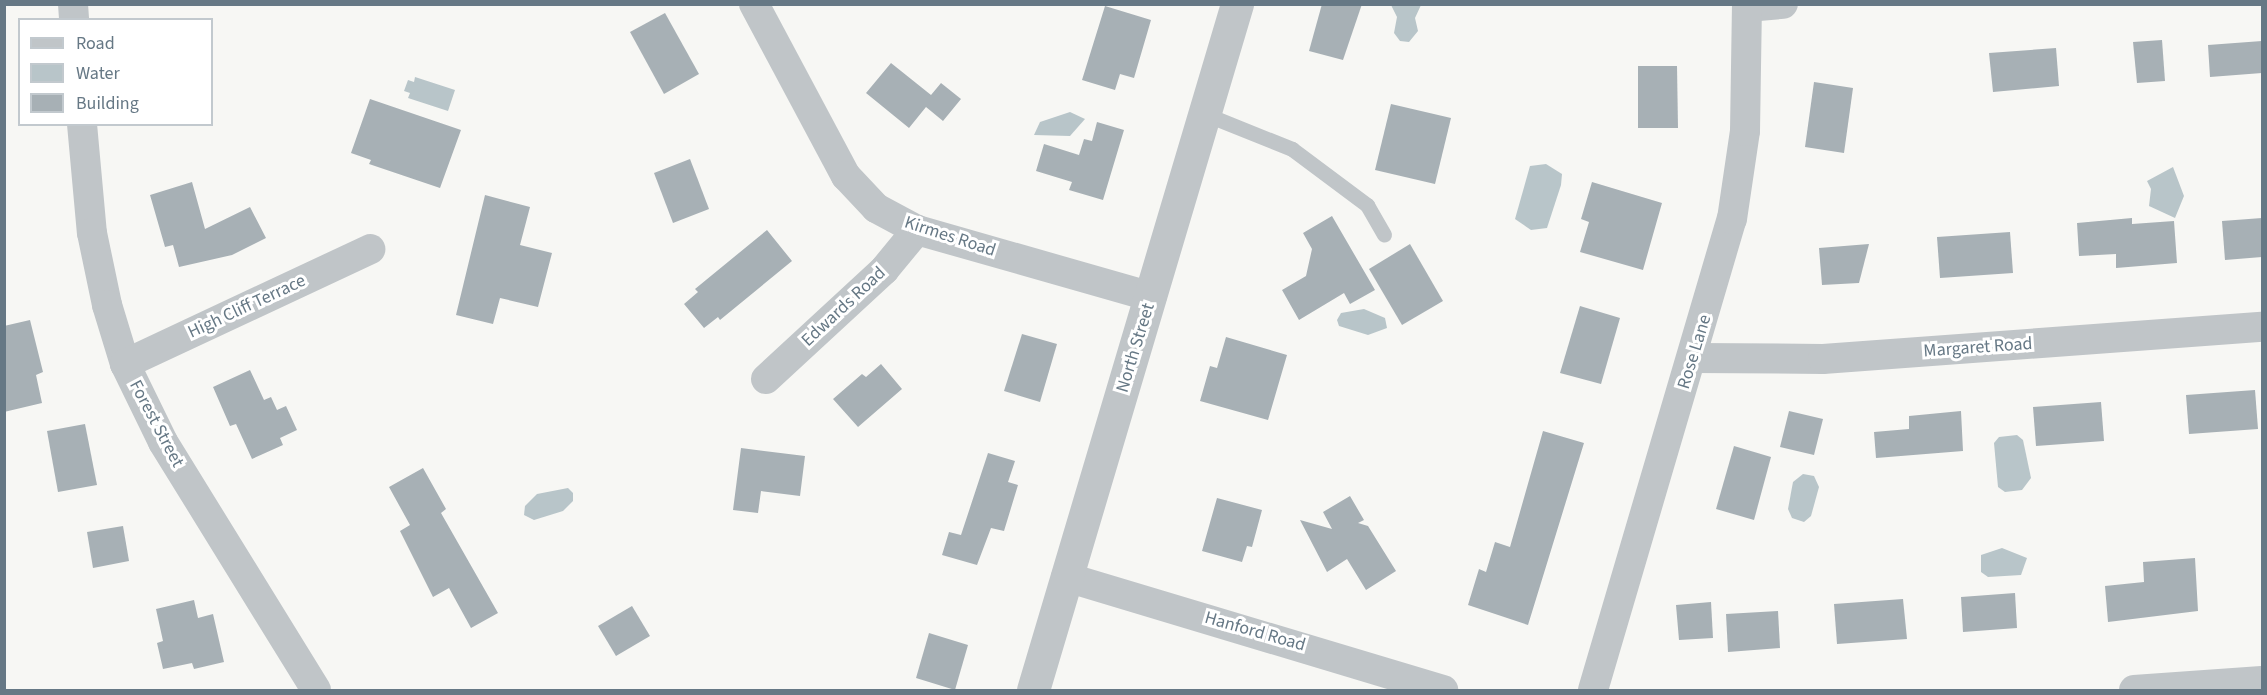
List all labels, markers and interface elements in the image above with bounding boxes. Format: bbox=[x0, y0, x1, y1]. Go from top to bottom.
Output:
legend bbox=[18, 18, 213, 126]
text: Road bbox=[76, 31, 115, 56]
text: Water bbox=[76, 61, 120, 86]
text: Building bbox=[76, 91, 139, 116]
street label: Kirmes Road bbox=[902, 212, 998, 262]
street label: Edwards Road bbox=[798, 263, 890, 351]
street label: High Cliff Terrace bbox=[185, 270, 309, 344]
street label: North Street bbox=[1112, 301, 1160, 395]
street label: Rose Lane bbox=[1673, 312, 1717, 392]
street label: Margaret Road bbox=[1923, 333, 2033, 363]
street label: Forest Street bbox=[124, 377, 188, 471]
street label: Hanford Road bbox=[1202, 607, 1308, 657]

